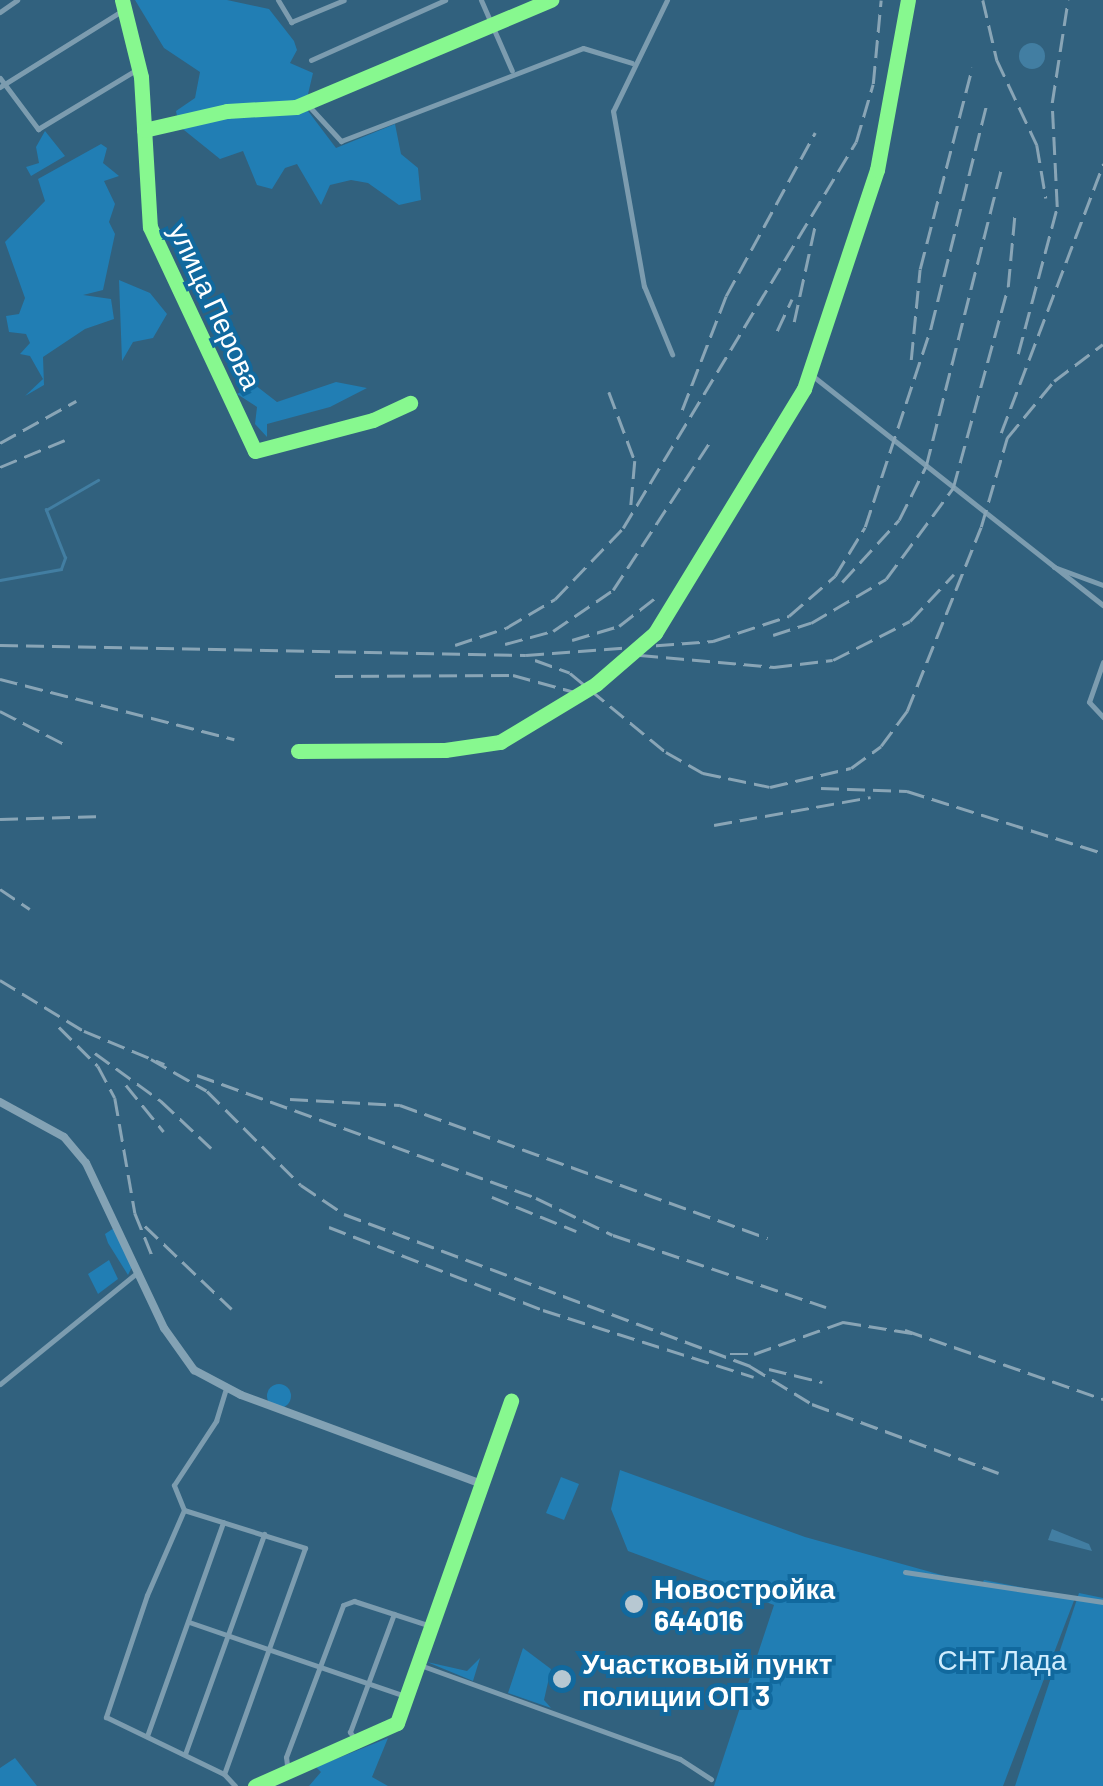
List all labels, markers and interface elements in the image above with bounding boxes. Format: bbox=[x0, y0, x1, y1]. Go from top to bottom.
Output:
street label: улица Перова bbox=[163, 218, 269, 394]
place label: Новостройка 644016 bbox=[654, 1571, 835, 1637]
marker: Новостройка 644016 bbox=[623, 1593, 645, 1615]
park label: СНТ Лада bbox=[937, 1642, 1067, 1676]
place label: Участковый пункт полиции ОП 3 bbox=[582, 1646, 832, 1712]
marker: Участковый пункт полиции ОП 3 bbox=[551, 1668, 573, 1690]

